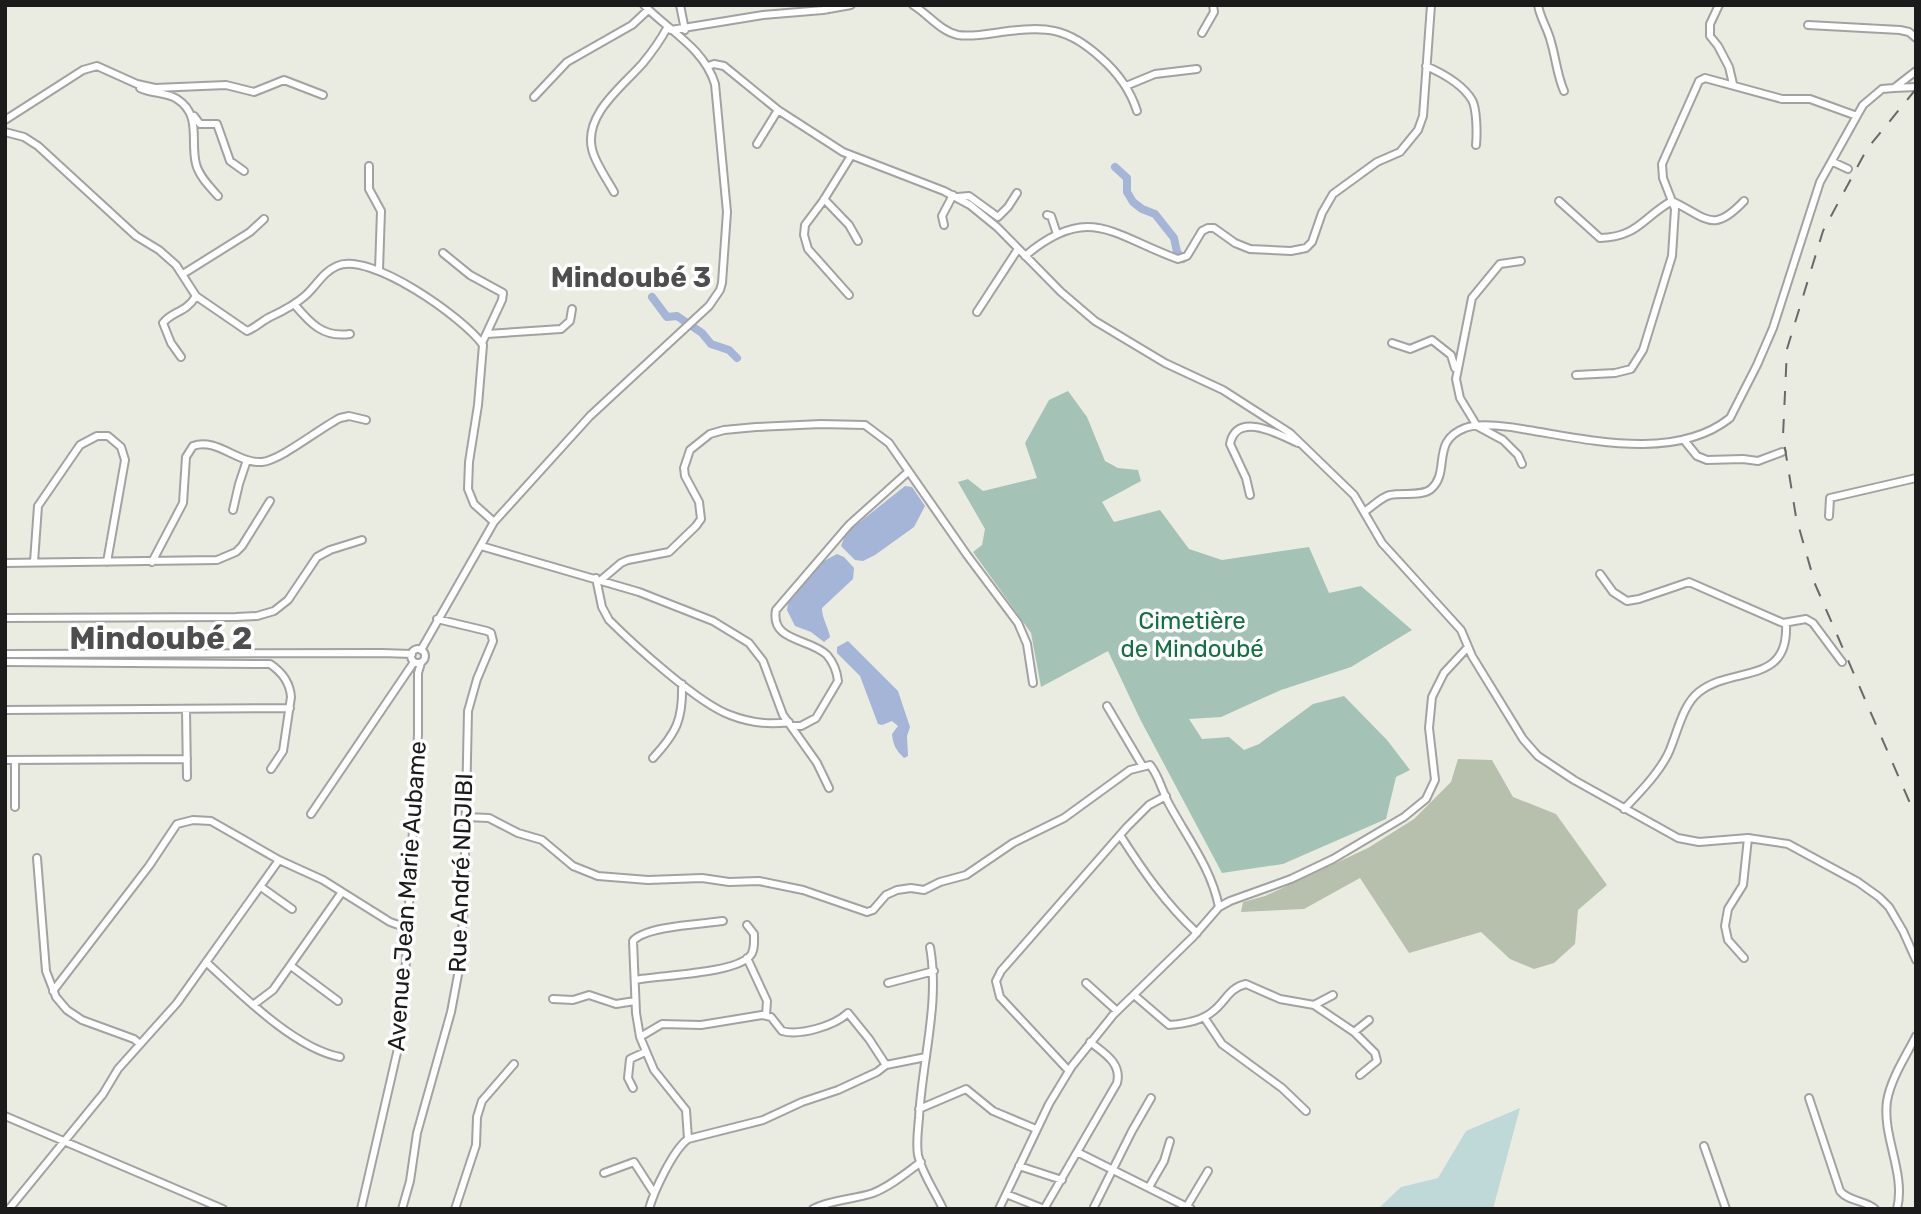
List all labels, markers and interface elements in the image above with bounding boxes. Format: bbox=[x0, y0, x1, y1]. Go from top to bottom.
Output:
district label: Mindoubé 3 bbox=[551, 261, 711, 294]
park label: Cimetière de Mindoubé bbox=[1120, 607, 1264, 663]
district label: Mindoubé 2 bbox=[69, 619, 253, 657]
street label: Avenue Jean Marie Aubame bbox=[382, 740, 432, 1052]
street label: Rue André NDJIBI bbox=[444, 773, 478, 973]

